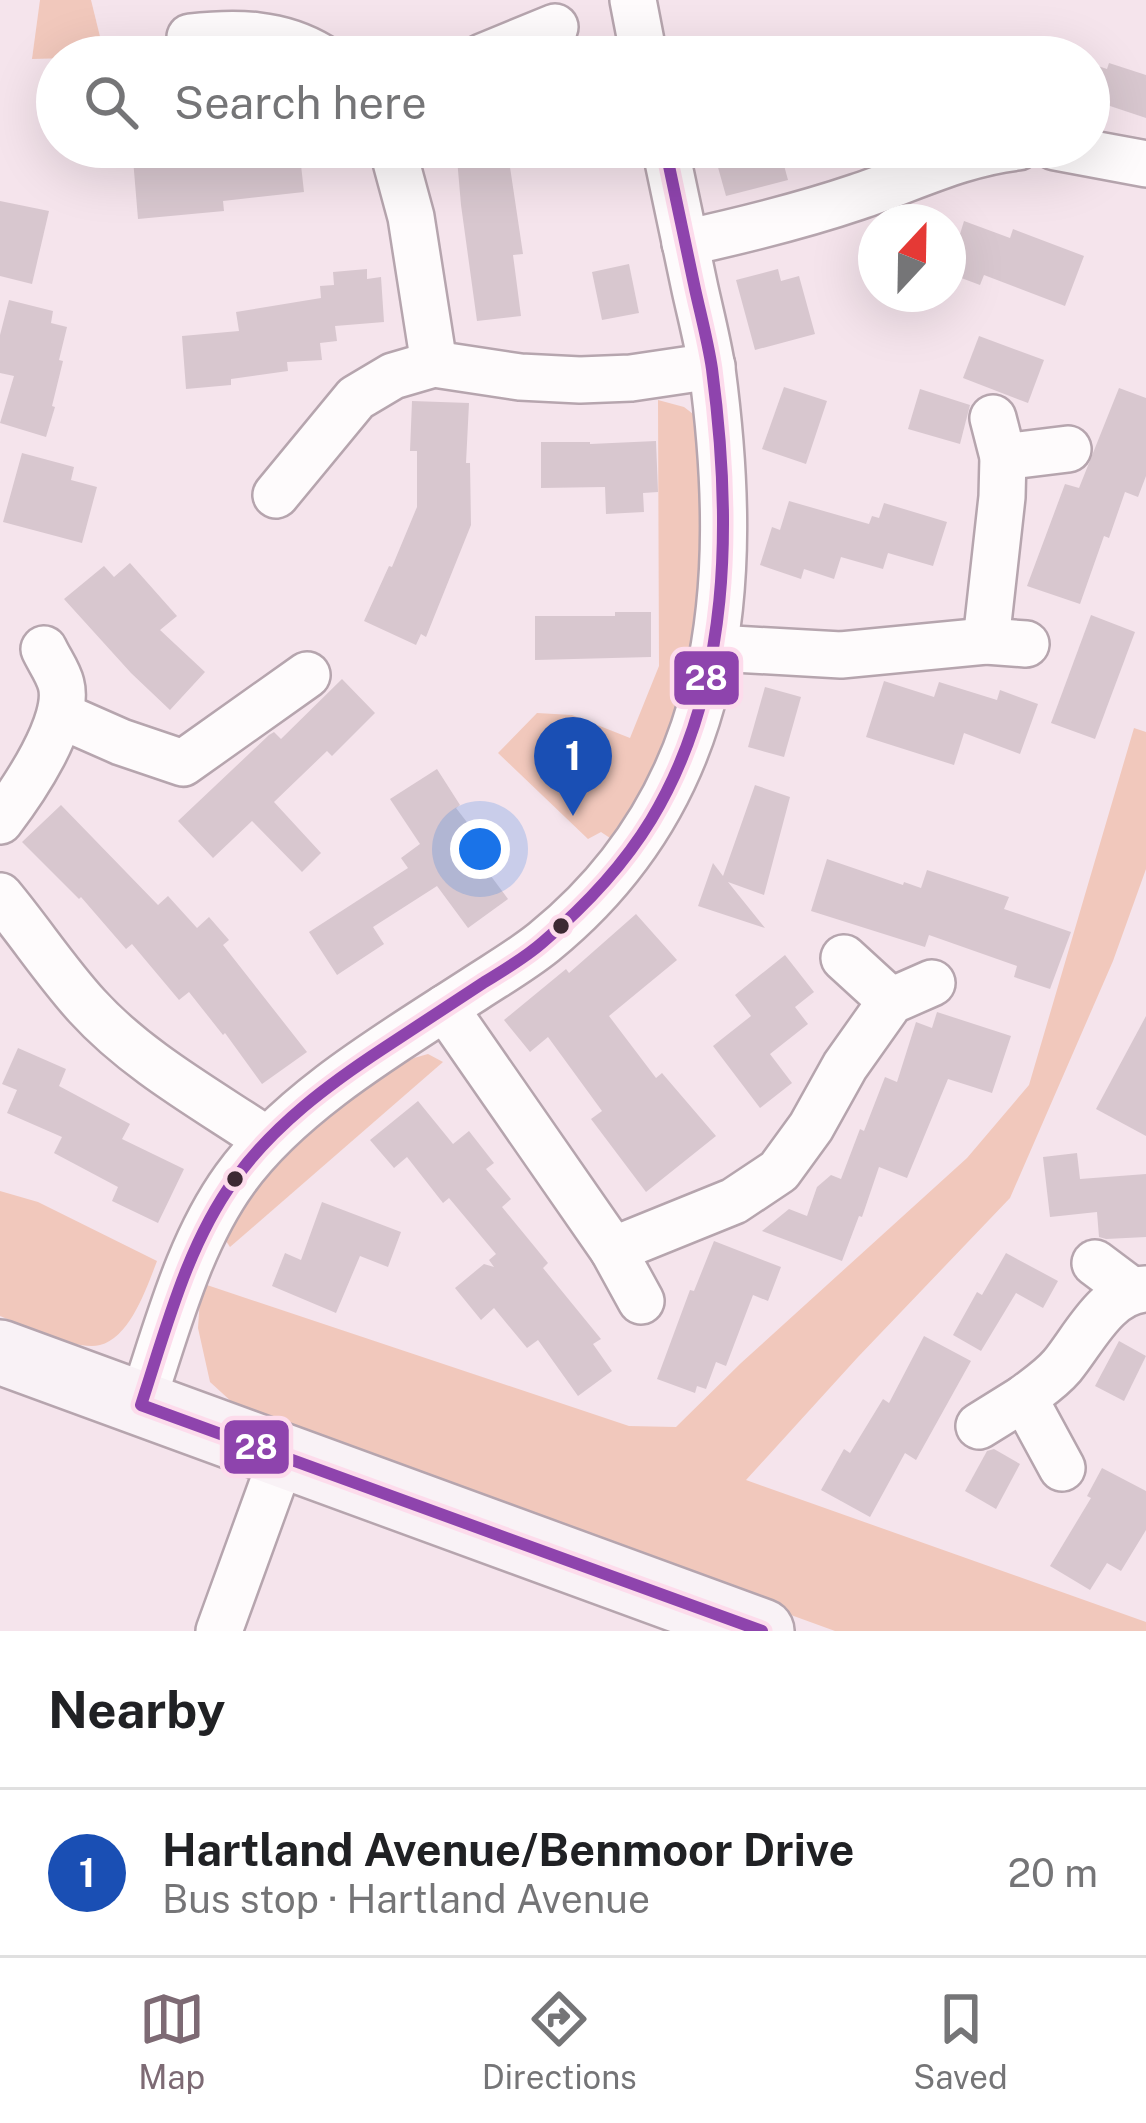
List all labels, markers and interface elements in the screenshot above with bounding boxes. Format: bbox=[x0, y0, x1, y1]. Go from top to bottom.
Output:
search box bbox=[36, 36, 1110, 168]
icon: search bbox=[78, 69, 144, 135]
text: Search here bbox=[174, 76, 427, 129]
north arrow bbox=[858, 204, 966, 312]
line badge: 28 bbox=[672, 649, 741, 707]
text: 28 bbox=[684, 659, 728, 697]
pin: 1 bbox=[534, 717, 612, 816]
your location bbox=[450, 819, 510, 879]
unlabelled marker bbox=[550, 915, 572, 937]
unlabelled marker bbox=[224, 1168, 246, 1190]
line badge: 28 bbox=[222, 1418, 291, 1476]
text: 28 bbox=[234, 1428, 278, 1466]
text: Nearby bbox=[48, 1680, 225, 1739]
text: Hartland Avenue/Benmoor Drive bbox=[162, 1823, 854, 1876]
text: 1 bbox=[79, 1850, 95, 1896]
text: 20 m bbox=[1008, 1850, 1098, 1896]
text: Bus stop · Hartland Avenue bbox=[162, 1876, 650, 1922]
tab: Map bbox=[138, 1986, 205, 2096]
tab: Directions bbox=[482, 1986, 637, 2096]
tab: Saved bbox=[913, 1986, 1008, 2096]

